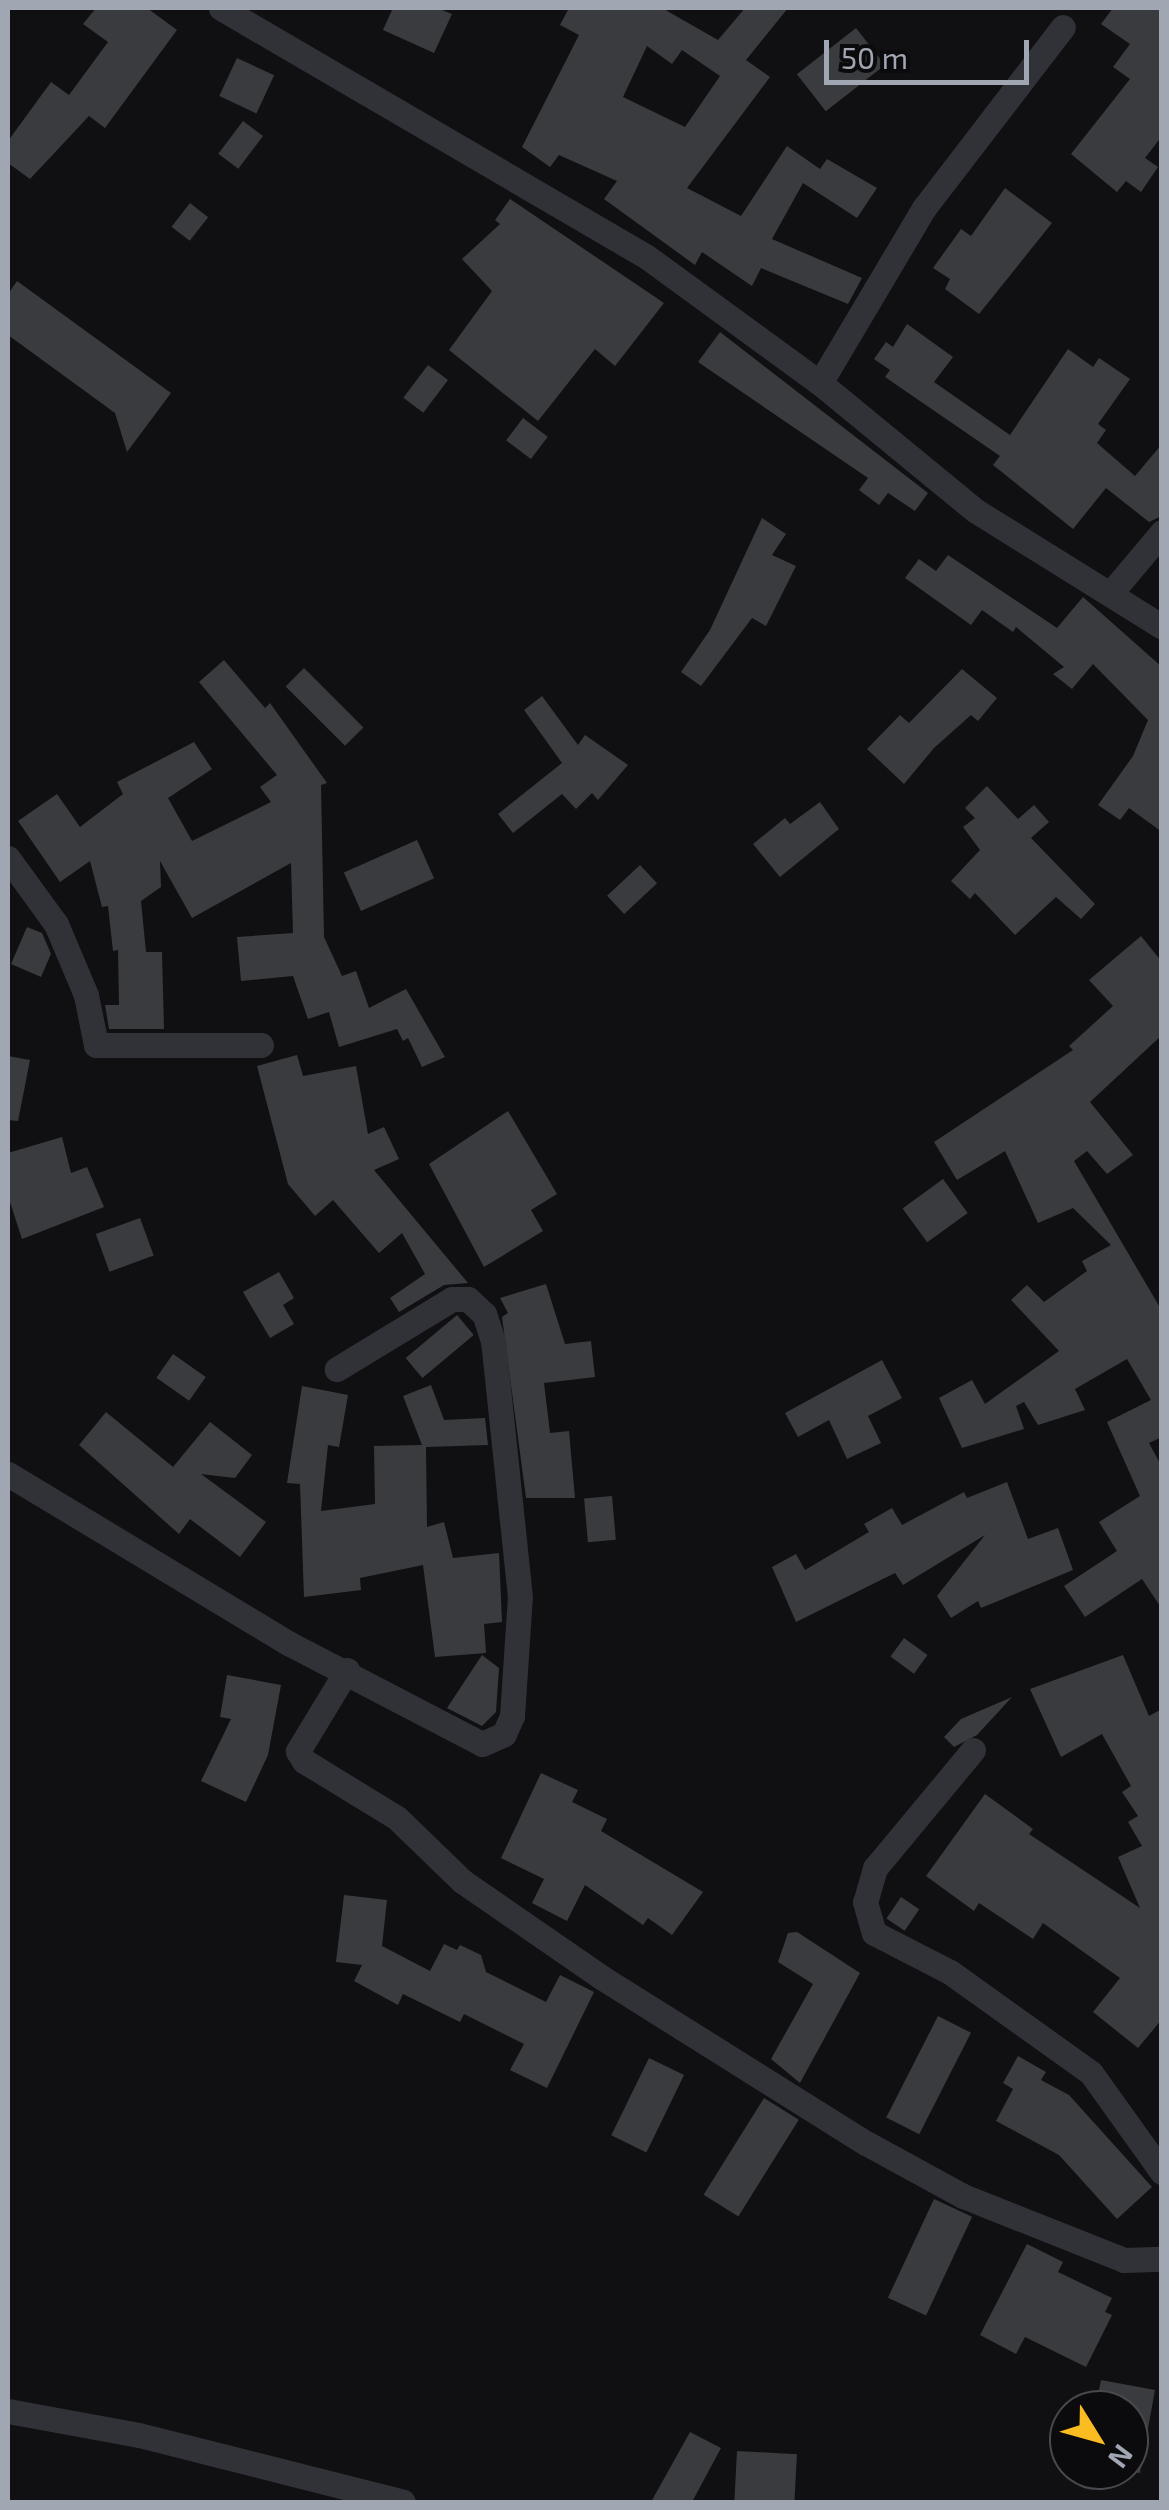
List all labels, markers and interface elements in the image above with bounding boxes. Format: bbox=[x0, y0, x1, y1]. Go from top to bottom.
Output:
scale bar bbox=[829, 20, 1034, 82]
text: 50 m bbox=[841, 39, 908, 75]
north arrow bbox=[1049, 2390, 1149, 2490]
text: N bbox=[1102, 2439, 1141, 2475]

